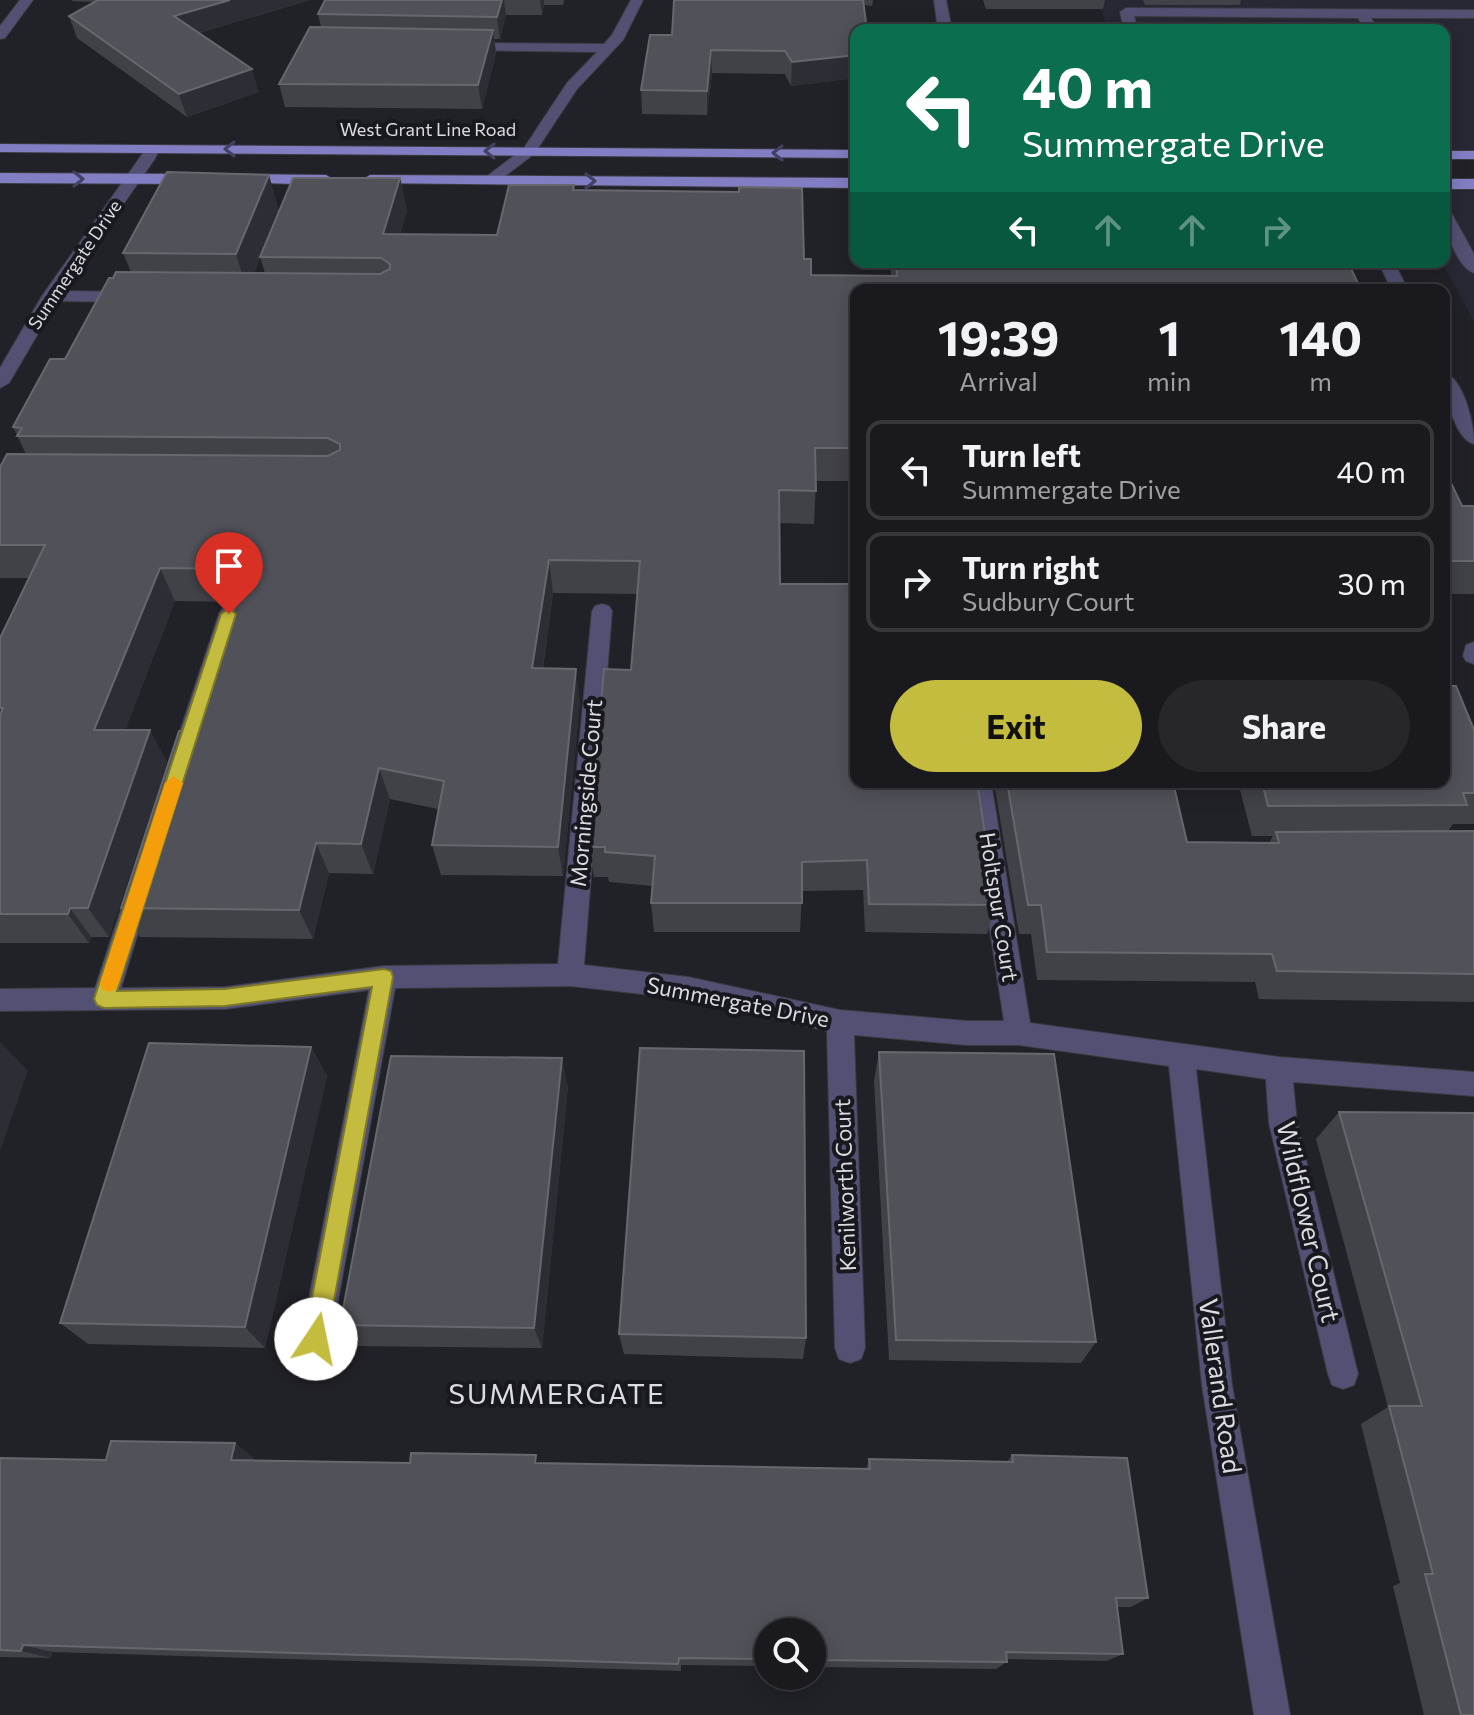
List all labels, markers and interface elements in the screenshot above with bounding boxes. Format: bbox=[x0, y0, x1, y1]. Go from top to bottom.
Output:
text: 40 m bbox=[1022, 51, 1153, 120]
icon: left bbox=[890, 56, 994, 160]
street label: West Grant Line Road bbox=[340, 118, 516, 140]
text: Summergate Drive bbox=[1022, 120, 1325, 164]
one-way arrow bbox=[223, 140, 236, 158]
one-way arrow bbox=[483, 142, 496, 160]
one-way arrow bbox=[771, 144, 784, 162]
one-way arrow bbox=[72, 170, 85, 188]
one-way arrow bbox=[584, 172, 597, 190]
street label: Summergate Drive bbox=[23, 196, 126, 333]
icon: left bbox=[1002, 208, 1046, 252]
icon: ahead bbox=[1086, 208, 1130, 252]
icon: ahead bbox=[1170, 208, 1214, 252]
icon: right bbox=[1254, 208, 1298, 252]
text: 19:39 bbox=[938, 307, 1059, 366]
text: 1 bbox=[1158, 307, 1180, 366]
text: 140 bbox=[1279, 307, 1362, 366]
text: Arrival bbox=[959, 365, 1038, 396]
text: min bbox=[1147, 365, 1191, 396]
text: m bbox=[1309, 365, 1332, 396]
text: Turn left bbox=[962, 436, 1081, 473]
icon: left bbox=[894, 448, 938, 492]
text: 40 m bbox=[1337, 452, 1406, 489]
text: Summergate Drive bbox=[962, 473, 1181, 504]
pin bbox=[195, 532, 263, 614]
icon: arrive bbox=[207, 544, 251, 588]
text: Turn right bbox=[962, 548, 1099, 585]
icon: right bbox=[894, 560, 938, 604]
text: 30 m bbox=[1337, 564, 1406, 601]
text: Sudbury Court bbox=[962, 585, 1134, 616]
button: Exit bbox=[890, 680, 1142, 772]
button: Share bbox=[1158, 680, 1410, 772]
street label: Morningside Court bbox=[564, 698, 607, 888]
street label: Holtspur Court bbox=[974, 830, 1025, 984]
street label: Summergate Drive bbox=[645, 971, 832, 1032]
street label: Kenilworth Court bbox=[828, 1098, 861, 1272]
street label: Wildflower Court bbox=[1271, 1118, 1348, 1325]
street label: Vallerand Road bbox=[1194, 1296, 1249, 1475]
position arrow bbox=[274, 1297, 358, 1381]
district label: SUMMERGATE bbox=[448, 1376, 666, 1410]
map controls bbox=[754, 1618, 826, 1690]
button: search bbox=[754, 1618, 826, 1690]

